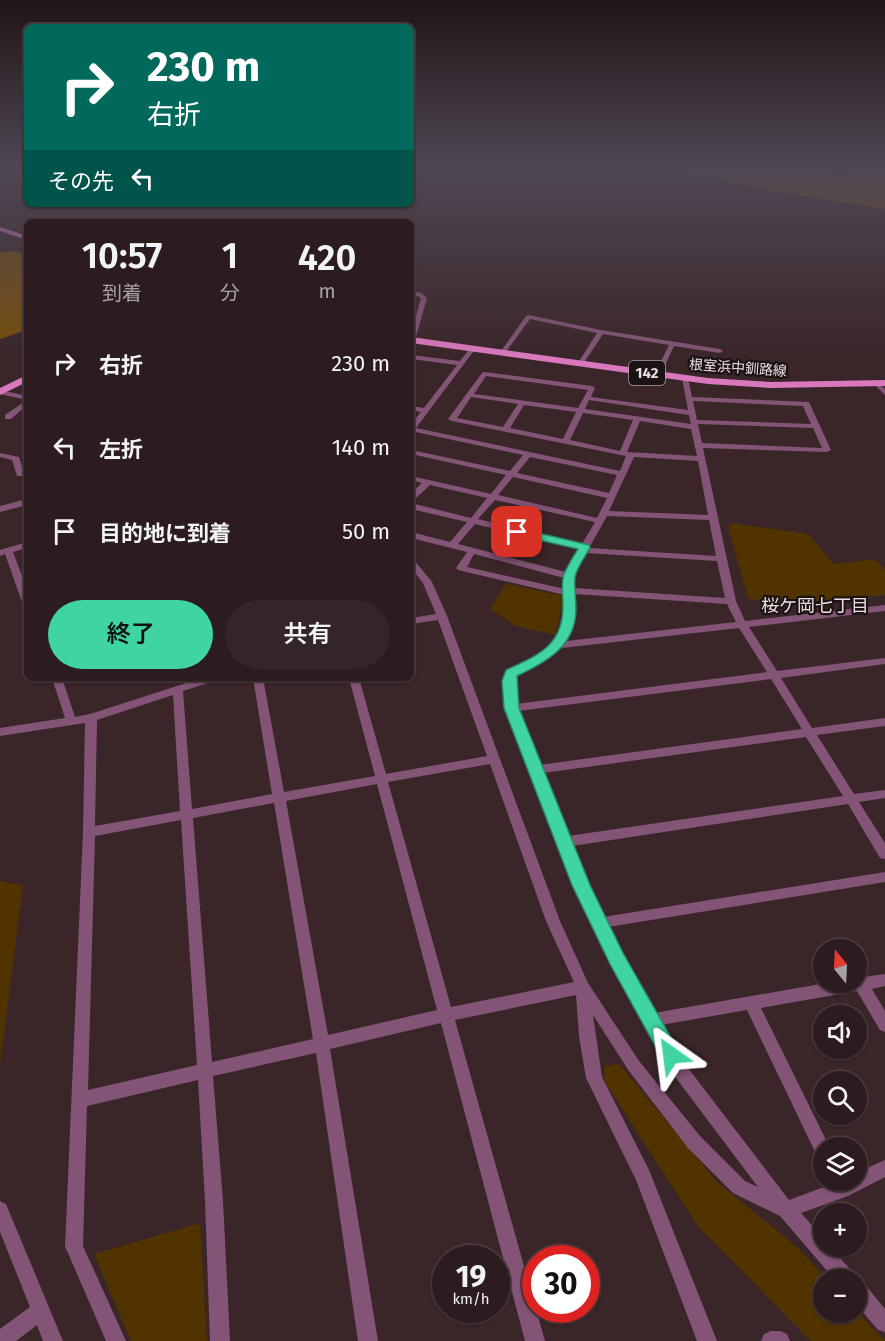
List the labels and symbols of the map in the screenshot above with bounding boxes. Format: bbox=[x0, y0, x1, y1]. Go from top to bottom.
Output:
street label: 根室浜中釧路線 bbox=[689, 356, 787, 380]
road number: 142 bbox=[629, 361, 665, 385]
pin bbox=[491, 506, 542, 557]
district label: 桜ケ岡七丁目 bbox=[761, 595, 869, 617]
north arrow bbox=[813, 939, 867, 993]
position arrow bbox=[639, 1023, 703, 1087]
speed limit sign: 30 bbox=[522, 1245, 600, 1323]

